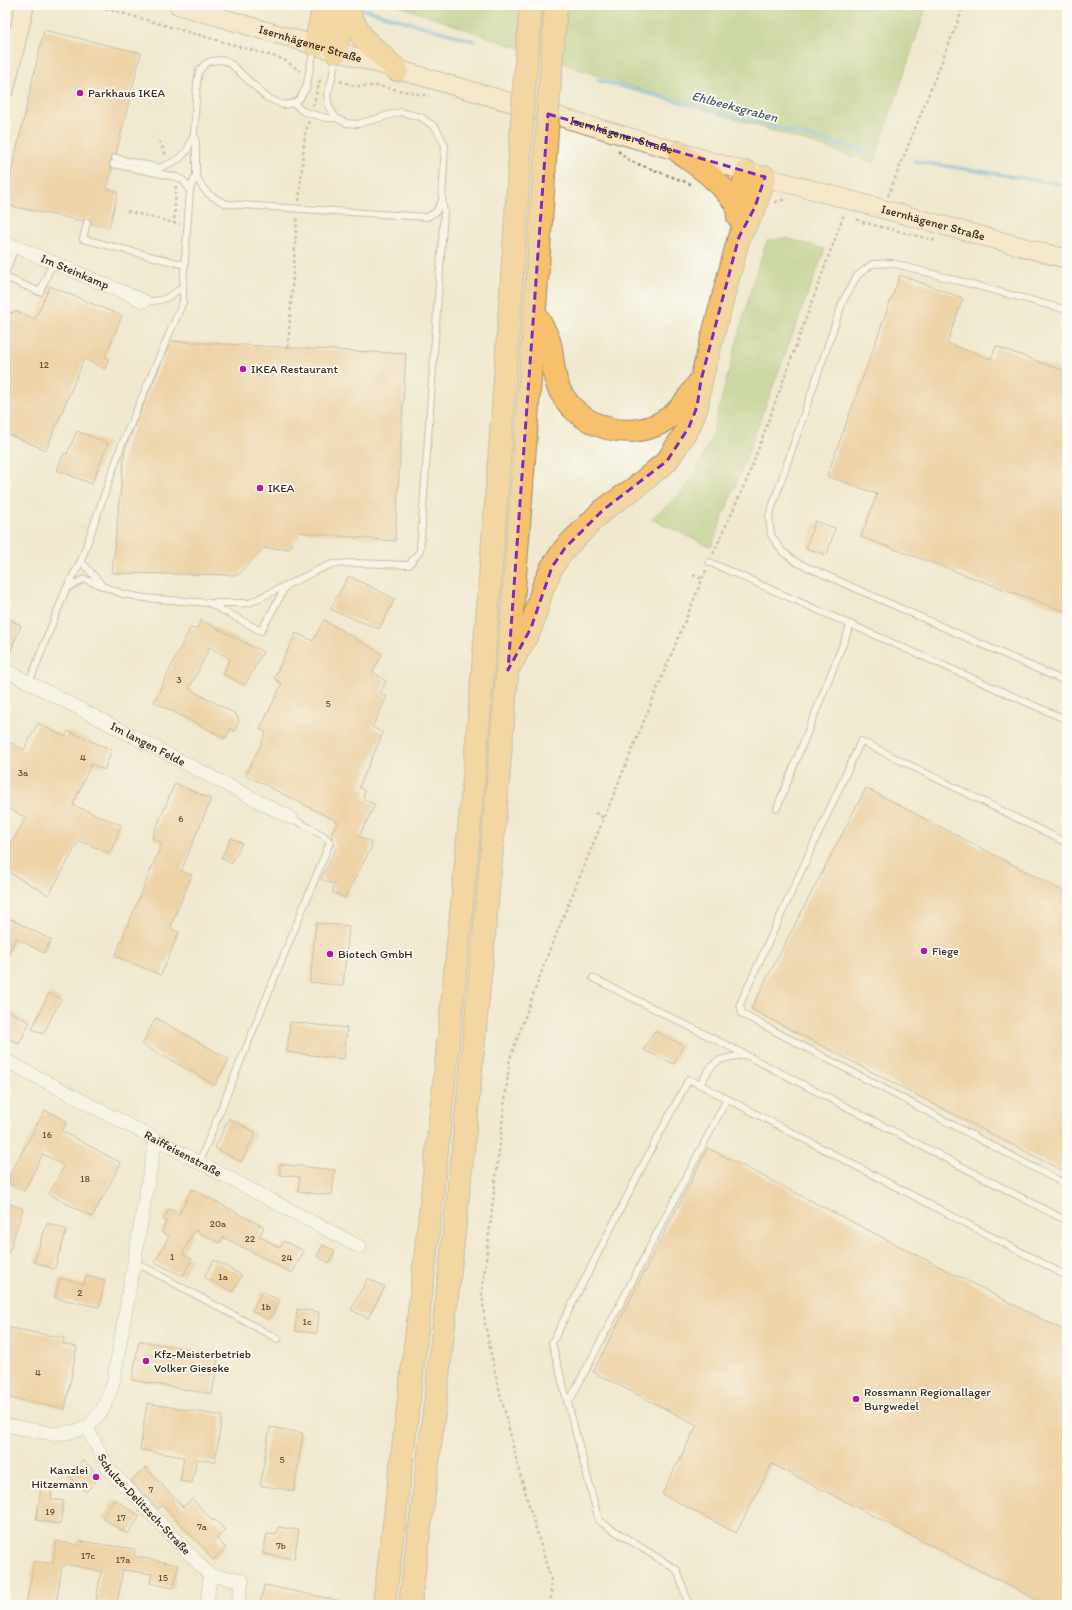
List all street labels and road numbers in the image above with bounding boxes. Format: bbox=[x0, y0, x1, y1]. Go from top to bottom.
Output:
street label: Isernhägener Straße bbox=[257, 22, 364, 66]
street label: Isernhägener Straße bbox=[568, 113, 675, 157]
street label: Isernhägener Straße bbox=[880, 202, 987, 244]
street label: Im Steinkamp bbox=[39, 251, 111, 292]
street label: Im langen Felde bbox=[108, 719, 188, 769]
street label: Raiffeisenstraße bbox=[142, 1128, 224, 1180]
street label: Schulze-Delitzsch-Straße bbox=[95, 1451, 194, 1558]

